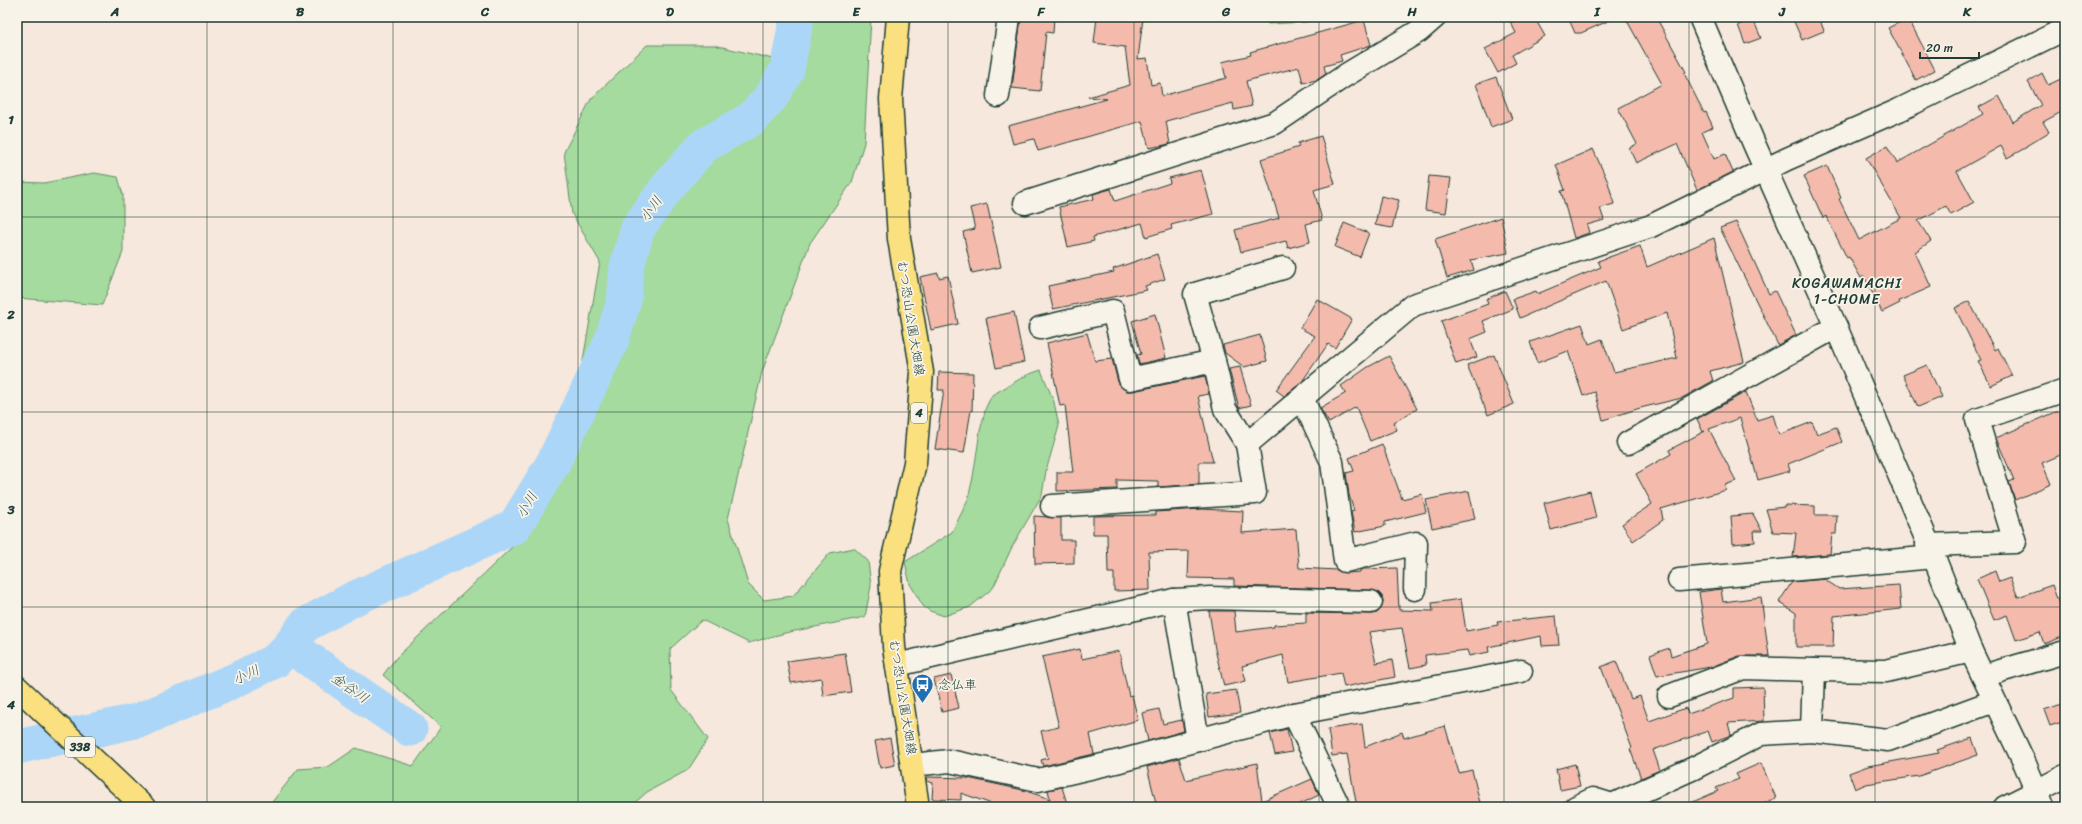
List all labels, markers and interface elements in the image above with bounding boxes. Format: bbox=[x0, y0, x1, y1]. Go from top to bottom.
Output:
text: A bbox=[110, 0, 119, 23]
text: B bbox=[296, 0, 305, 23]
text: C bbox=[480, 0, 490, 23]
text: D bbox=[666, 0, 674, 23]
text: E bbox=[852, 0, 861, 23]
text: F bbox=[1036, 0, 1045, 23]
text: G bbox=[1221, 0, 1231, 23]
text: H bbox=[1406, 0, 1417, 23]
text: I bbox=[1593, 0, 1601, 23]
text: J bbox=[1778, 0, 1786, 23]
text: K bbox=[1962, 0, 1972, 23]
scale bar bbox=[1920, 34, 1979, 60]
text: 20 m bbox=[1926, 37, 1953, 59]
text: 1 bbox=[8, 108, 14, 131]
water label: 小川 bbox=[633, 190, 669, 228]
street label: むつ恐山公園大畑線 bbox=[890, 258, 932, 379]
district label: KOGAWAMACHI 1-CHOME bbox=[1792, 271, 1903, 312]
text: 2 bbox=[6, 303, 15, 326]
road number: 4 bbox=[911, 403, 927, 423]
water label: 小川 bbox=[509, 487, 545, 523]
text: 3 bbox=[6, 498, 15, 521]
street label: むつ恐山公園大畑線 bbox=[882, 637, 924, 758]
water label: 小川 bbox=[228, 658, 264, 692]
water label: 金谷川 bbox=[326, 666, 374, 710]
bus stop icon: 念仏車 bbox=[909, 671, 935, 704]
place label: 念仏車 bbox=[938, 673, 977, 696]
text: 4 bbox=[6, 693, 16, 716]
road number: 338 bbox=[65, 737, 95, 757]

